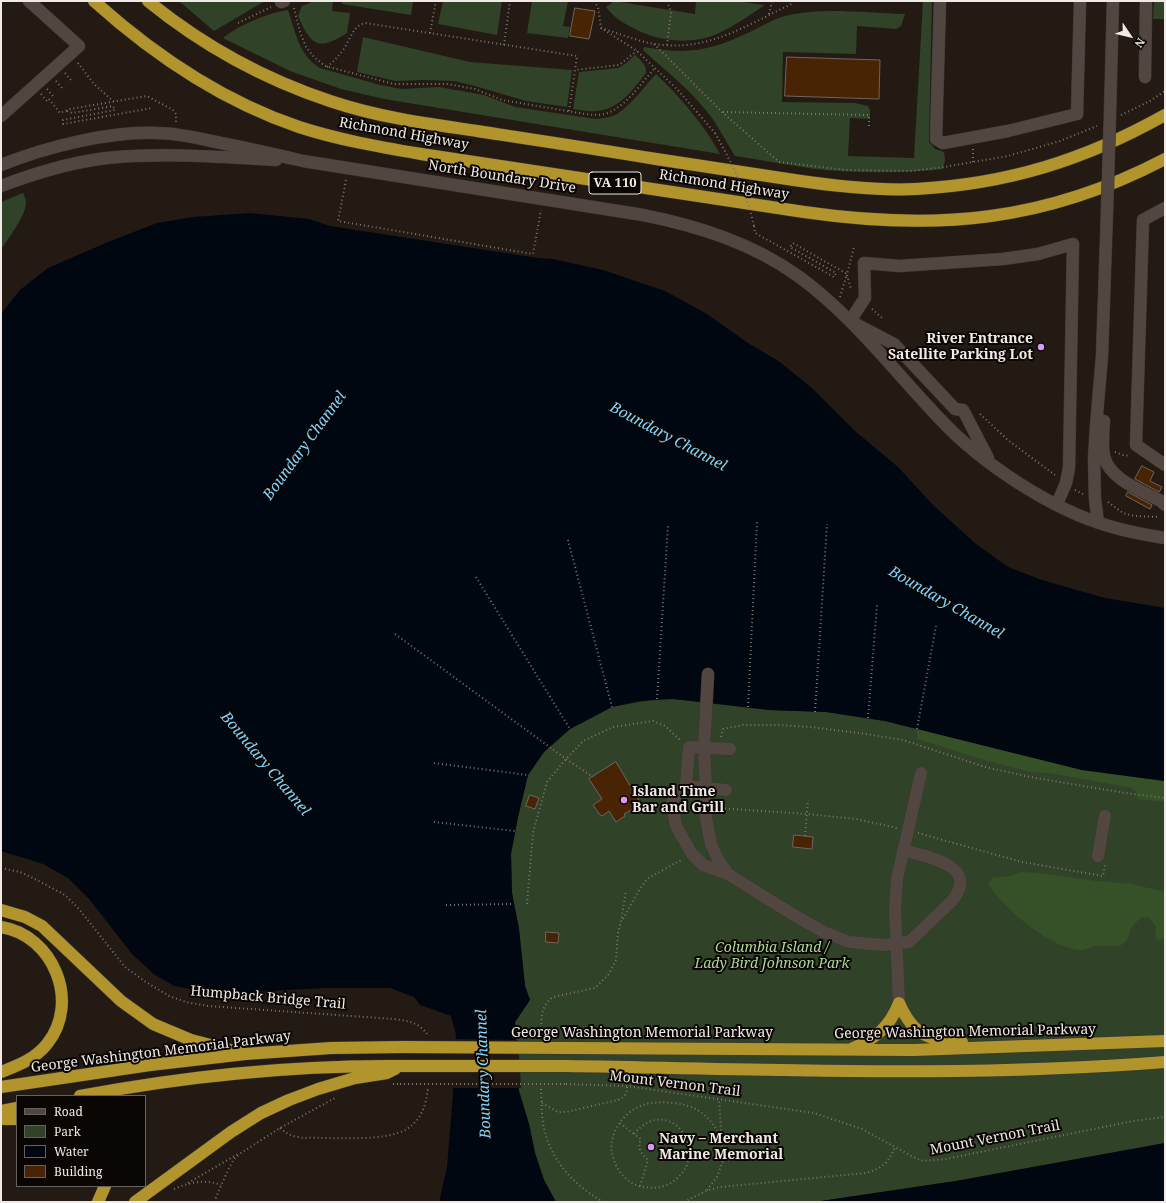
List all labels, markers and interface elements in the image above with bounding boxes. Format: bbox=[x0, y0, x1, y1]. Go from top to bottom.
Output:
north arrow bbox=[1110, 16, 1150, 56]
text: N bbox=[1132, 35, 1149, 51]
street label: Richmond Highway bbox=[338, 114, 470, 154]
street label: North Boundary Drive bbox=[427, 157, 577, 197]
street label: Richmond Highway bbox=[658, 166, 790, 204]
road number: VA 110 bbox=[589, 172, 641, 194]
place label: River Entrance Satellite Parking Lot bbox=[888, 331, 1033, 364]
marker: River Entrance Satellite Parking Lot bbox=[1036, 342, 1046, 352]
water label: Boundary Channel bbox=[260, 388, 350, 504]
water label: Boundary Channel bbox=[607, 399, 729, 475]
water label: Boundary Channel bbox=[885, 563, 1007, 643]
water label: Boundary Channel bbox=[216, 709, 314, 819]
place label: Island Time Bar and Grill bbox=[632, 784, 724, 816]
marker: Island Time Bar and Grill bbox=[619, 795, 629, 805]
park label: Columbia Island / Lady Bird Johnson Park bbox=[694, 940, 850, 972]
street label: Humpback Bridge Trail bbox=[190, 983, 346, 1013]
water label: Boundary Channel bbox=[473, 1009, 495, 1139]
street label: George Washington Memorial Parkway bbox=[834, 1021, 1096, 1043]
street label: George Washington Memorial Parkway bbox=[511, 1025, 773, 1041]
street label: George Washington Memorial Parkway bbox=[30, 1028, 292, 1076]
street label: Mount Vernon Trail bbox=[609, 1068, 741, 1100]
legend bbox=[16, 1095, 146, 1187]
text: Road bbox=[54, 1103, 83, 1120]
street label: Mount Vernon Trail bbox=[929, 1117, 1061, 1159]
text: Park bbox=[54, 1123, 81, 1140]
place label: Navy – Merchant Marine Memorial bbox=[659, 1131, 783, 1164]
marker: Navy – Merchant Marine Memorial bbox=[646, 1142, 656, 1152]
text: Water bbox=[54, 1143, 89, 1160]
text: Building bbox=[54, 1163, 102, 1180]

